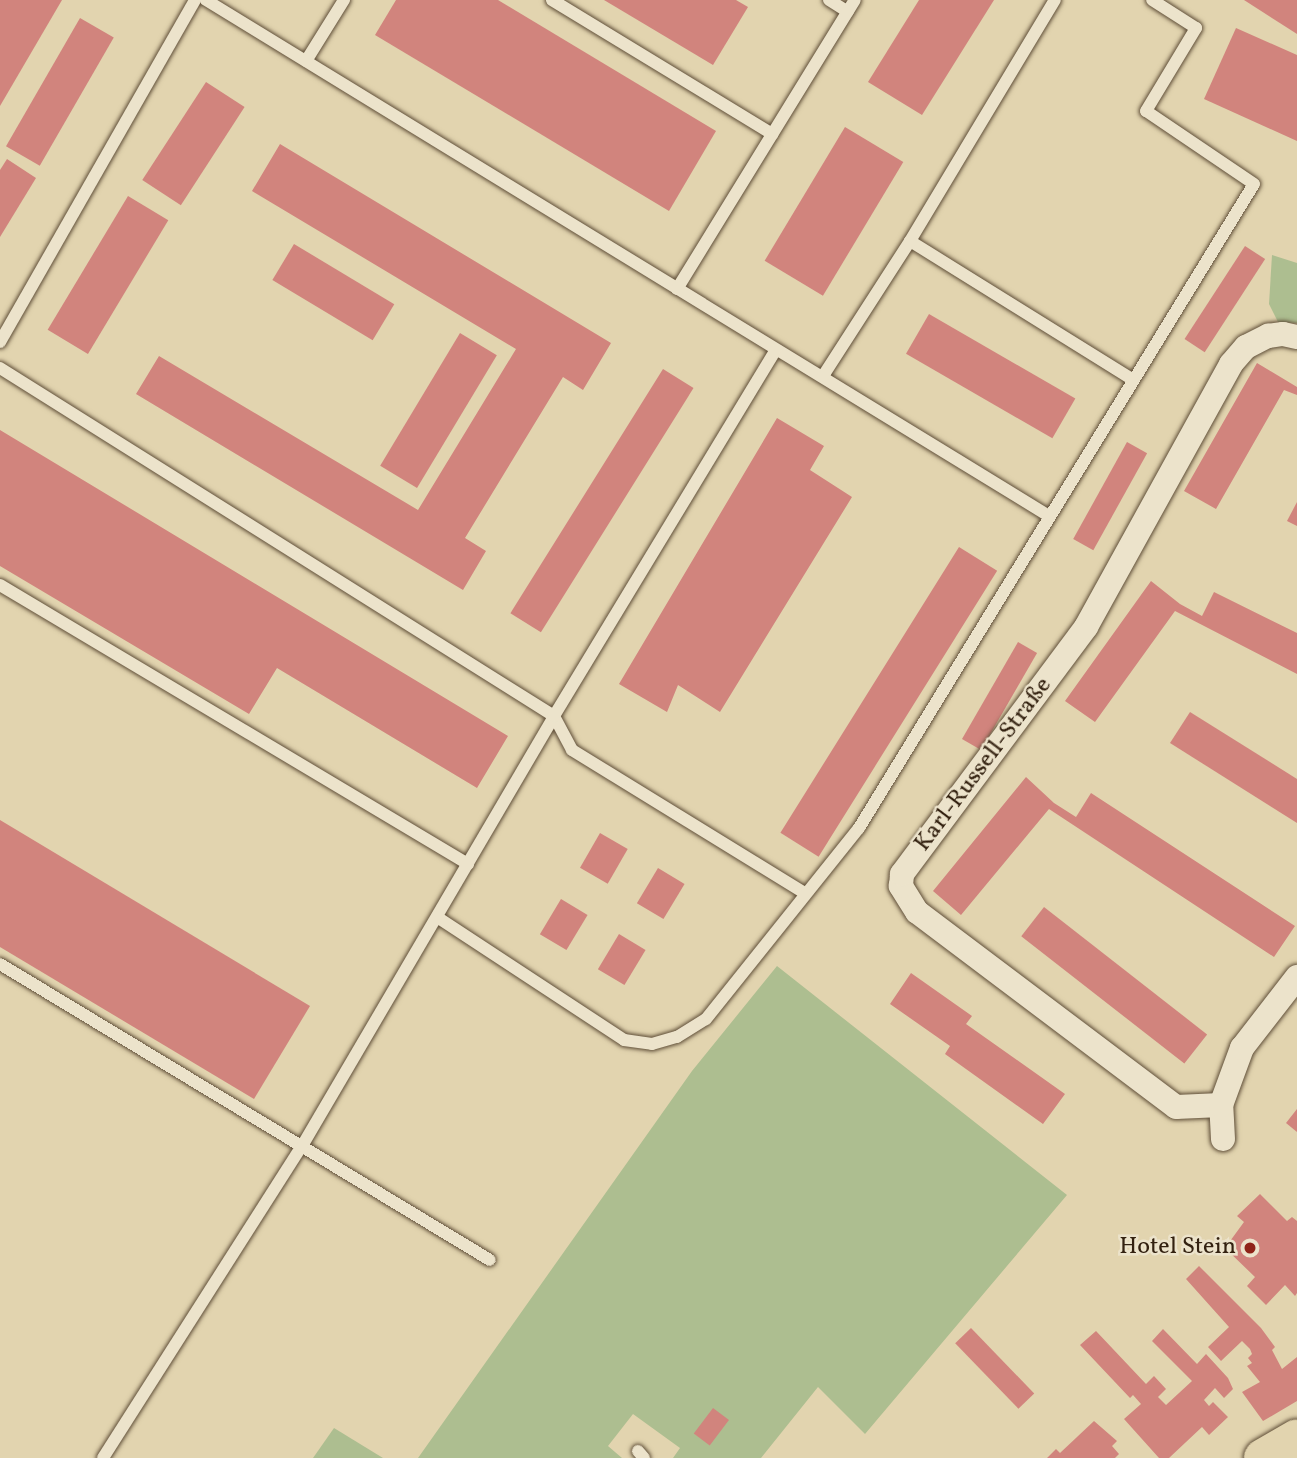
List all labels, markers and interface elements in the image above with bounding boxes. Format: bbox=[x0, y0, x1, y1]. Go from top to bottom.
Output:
street label: Karl-Russell-Straße bbox=[909, 672, 1059, 858]
place label: Hotel Stein bbox=[1119, 1234, 1236, 1262]
marker: Hotel Stein bbox=[1242, 1240, 1258, 1256]

